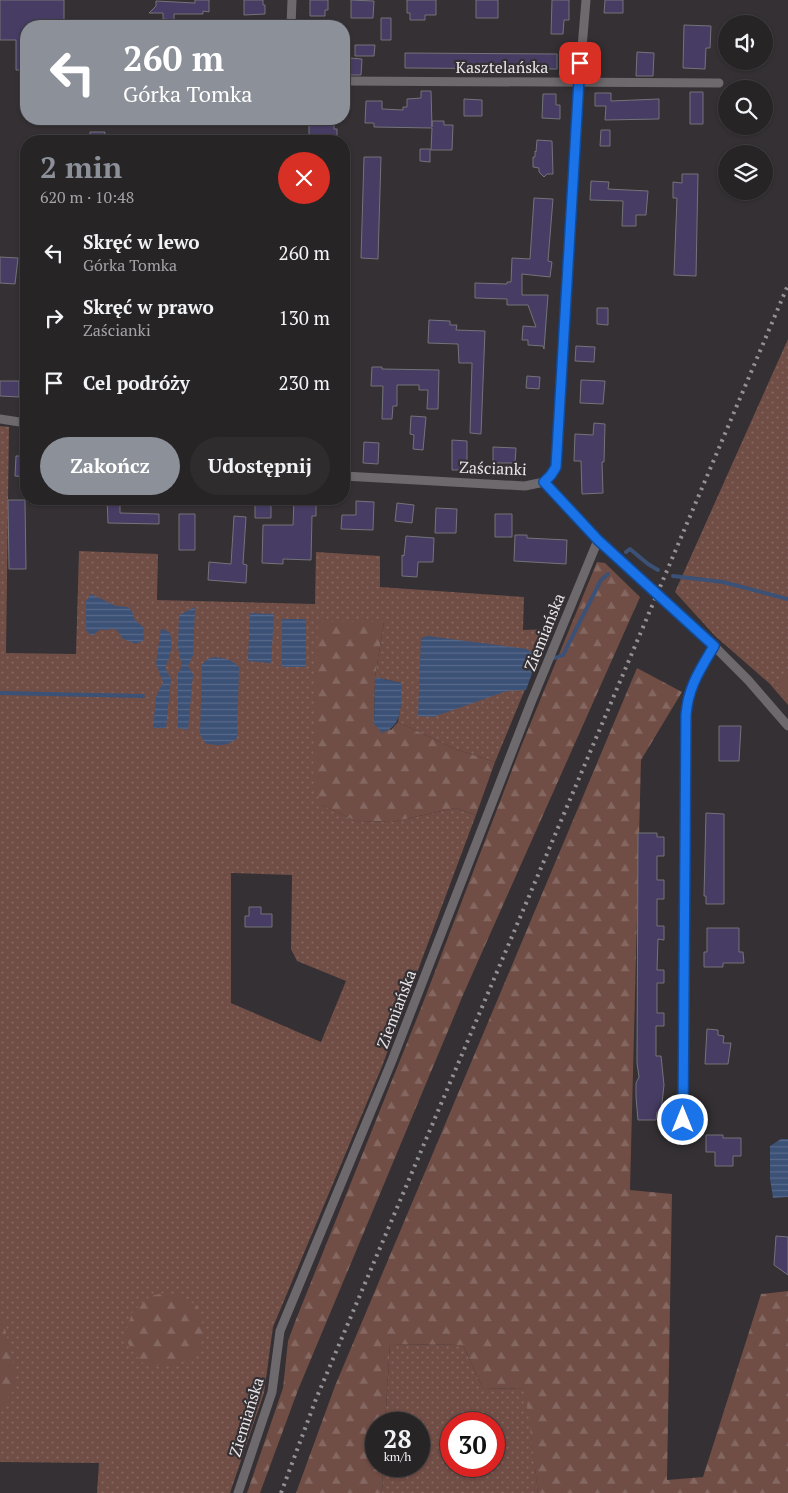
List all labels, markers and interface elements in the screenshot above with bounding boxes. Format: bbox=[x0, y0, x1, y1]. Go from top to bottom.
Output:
map controls bbox=[718, 15, 773, 200]
button: sound bbox=[718, 15, 773, 70]
text: 260 m bbox=[123, 35, 224, 81]
icon: left bbox=[40, 40, 105, 105]
pin bbox=[559, 42, 601, 84]
icon: arrive bbox=[566, 49, 594, 77]
street label: Kasztelańska bbox=[456, 56, 548, 78]
text: Górka Tomka bbox=[123, 79, 252, 108]
button: search bbox=[718, 80, 773, 135]
button: layers bbox=[718, 145, 773, 200]
text: 2 min bbox=[40, 147, 122, 187]
button: close bbox=[278, 152, 330, 204]
text: 620 m · 10:48 bbox=[40, 186, 134, 208]
text: Skręć w lewo bbox=[83, 229, 200, 254]
icon: left bbox=[40, 239, 68, 267]
text: 260 m bbox=[279, 240, 330, 265]
text: Górka Tomka bbox=[83, 254, 177, 276]
text: Skręć w prawo bbox=[83, 294, 214, 319]
icon: right bbox=[40, 304, 68, 332]
text: 130 m bbox=[279, 305, 330, 330]
text: Zaścianki bbox=[83, 319, 151, 341]
icon: arrive bbox=[40, 369, 68, 397]
text: Cel podróży bbox=[83, 370, 190, 395]
text: 230 m bbox=[279, 370, 330, 395]
button: Zakończ bbox=[40, 437, 180, 495]
button: Udostępnij bbox=[190, 437, 330, 495]
street label: Zaścianki bbox=[459, 456, 527, 480]
street label: Ziemiańska bbox=[518, 590, 570, 674]
street label: Ziemiańska bbox=[371, 967, 421, 1051]
position arrow bbox=[656, 1093, 708, 1145]
street label: Ziemiańska bbox=[223, 1375, 269, 1459]
speed limit sign: 30 bbox=[440, 1412, 505, 1477]
text: 28 bbox=[383, 1422, 412, 1455]
text: km/h bbox=[384, 1449, 411, 1464]

